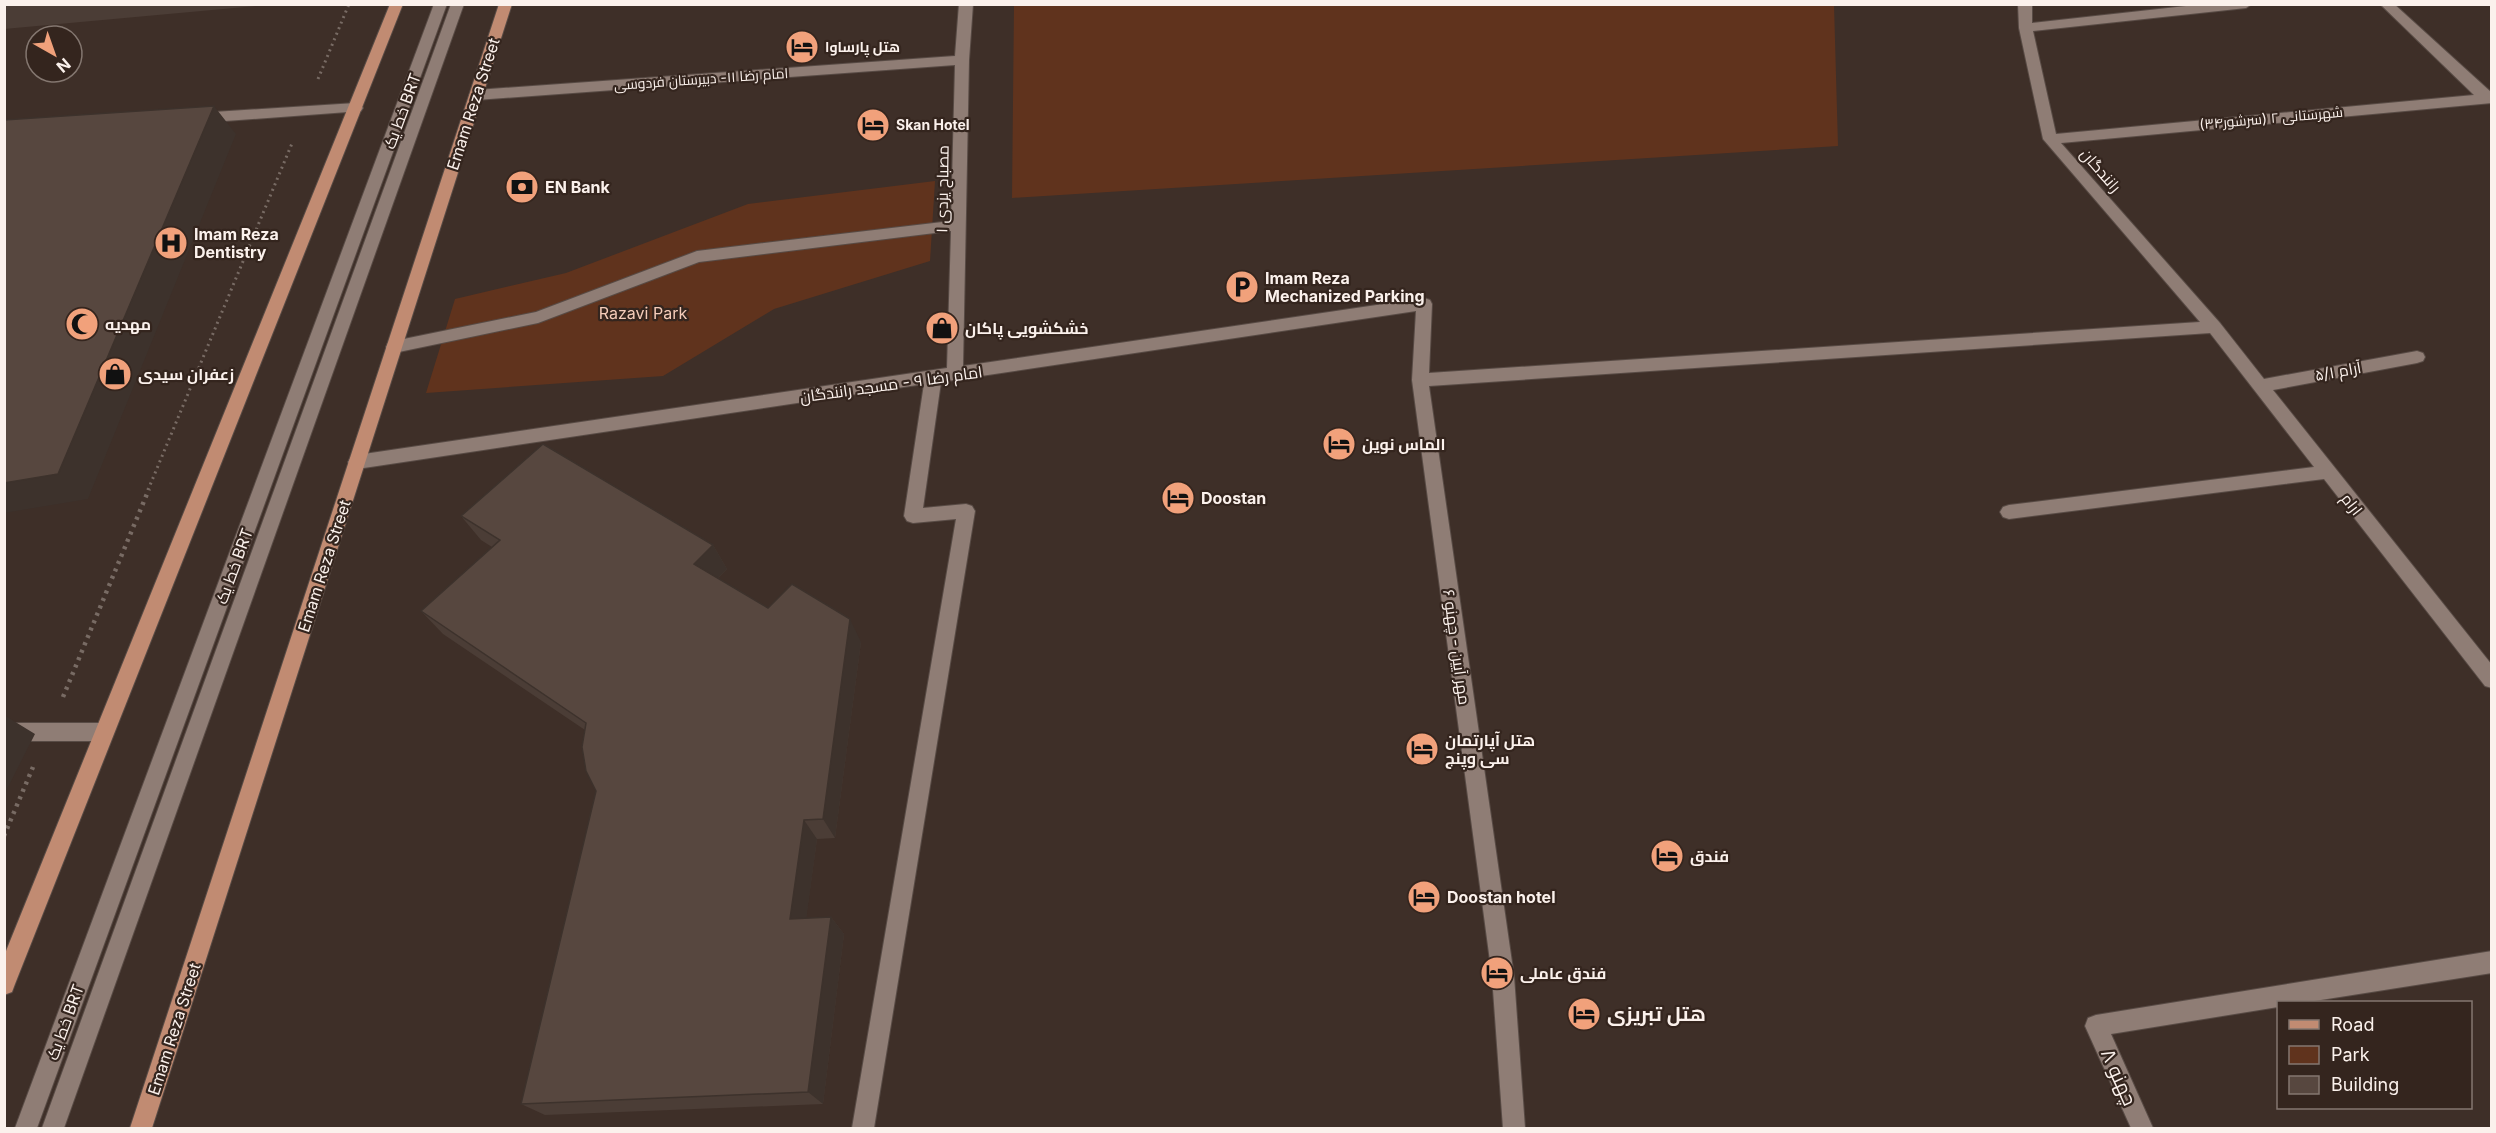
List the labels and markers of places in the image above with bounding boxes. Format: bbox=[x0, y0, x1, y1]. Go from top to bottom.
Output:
hotel icon: هتل پارساوا bbox=[784, 29, 820, 65]
place label: هتل پارساوا bbox=[825, 38, 900, 58]
hotel icon: Skan Hotel bbox=[855, 107, 891, 143]
place label: Skan Hotel bbox=[896, 116, 970, 133]
bank icon: EN Bank bbox=[504, 169, 540, 205]
place label: EN Bank bbox=[545, 177, 611, 197]
place label: Imam Reza Dentistry bbox=[194, 224, 279, 262]
hospital icon: Imam Reza Dentistry bbox=[153, 225, 189, 261]
place label: Imam Reza Mechanized Parking bbox=[1265, 268, 1425, 306]
parking icon: Imam Reza Mechanized Parking bbox=[1224, 269, 1260, 305]
mosque icon: مهدیه bbox=[64, 306, 100, 342]
shop icon: خشکشویی پاکان bbox=[924, 310, 960, 346]
place label: مهدیه bbox=[105, 314, 151, 334]
place label: خشکشویی پاکان bbox=[965, 318, 1089, 340]
shop icon: زعفران سیدی bbox=[97, 356, 133, 392]
place label: زعفران سیدی bbox=[138, 364, 234, 384]
hotel icon: الماس نوين bbox=[1321, 426, 1357, 462]
place label: الماس نوين bbox=[1362, 434, 1445, 454]
hotel icon: Doostan bbox=[1160, 480, 1196, 516]
place label: Doostan bbox=[1201, 488, 1266, 508]
place label: هتل آپارتمان سی وپنج bbox=[1445, 730, 1535, 770]
hotel icon: هتل آپارتمان سی وپنج bbox=[1404, 731, 1440, 767]
hotel icon: فندق bbox=[1649, 838, 1685, 874]
place label: فندق bbox=[1690, 846, 1729, 866]
hotel icon: Doostan hotel bbox=[1406, 879, 1442, 915]
place label: Doostan hotel bbox=[1447, 887, 1555, 907]
hotel icon: فندق عاملى bbox=[1479, 955, 1515, 991]
place label: فندق عاملى bbox=[1520, 963, 1606, 983]
hotel icon: هتل تبریزی bbox=[1566, 996, 1602, 1032]
place label: هتل تبریزی bbox=[1607, 1002, 1706, 1026]

